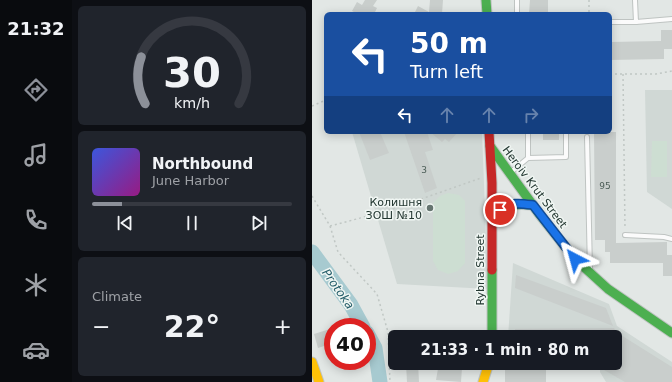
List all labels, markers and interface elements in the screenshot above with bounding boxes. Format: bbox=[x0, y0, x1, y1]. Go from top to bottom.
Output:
text: 21:32 bbox=[7, 18, 65, 39]
text: 50 m bbox=[410, 27, 488, 60]
icon: left bbox=[344, 28, 396, 80]
text: 30 bbox=[163, 47, 221, 96]
text: Turn left bbox=[410, 61, 483, 82]
icon: directions bbox=[22, 76, 50, 104]
text: km/h bbox=[174, 94, 210, 110]
icon: left bbox=[394, 104, 416, 126]
icon: ahead bbox=[436, 104, 458, 126]
icon: ahead bbox=[478, 104, 500, 126]
icon: right bbox=[520, 104, 542, 126]
icon: music bbox=[22, 141, 50, 169]
street label: Heroiv Krut Street bbox=[500, 144, 570, 231]
text: Northbound bbox=[152, 155, 253, 173]
house number: 3 bbox=[421, 165, 427, 175]
text: June Harbor bbox=[152, 173, 229, 188]
house number: 95 bbox=[599, 181, 611, 191]
pin bbox=[483, 193, 517, 227]
place label: Колишня ЗОШ №10 bbox=[366, 196, 422, 222]
icon: arrive bbox=[489, 199, 511, 221]
marker: Колишня ЗОШ №10 bbox=[425, 203, 435, 213]
icon: phone bbox=[22, 206, 50, 234]
icon: previous bbox=[114, 212, 136, 234]
icon: pause bbox=[181, 212, 203, 234]
icon: next bbox=[248, 212, 270, 234]
street label: Rybna Street bbox=[474, 234, 487, 306]
position arrow bbox=[554, 238, 596, 280]
water label: Protoka bbox=[319, 266, 357, 312]
icon: climate bbox=[22, 271, 50, 299]
text: Climate bbox=[92, 289, 142, 304]
text: 22° bbox=[164, 309, 220, 344]
text: − bbox=[92, 314, 110, 339]
text: + bbox=[274, 314, 292, 339]
speed limit sign: 40 bbox=[324, 318, 376, 370]
icon: car bbox=[22, 336, 50, 364]
text: 21:33 · 1 min · 80 m bbox=[421, 341, 589, 359]

